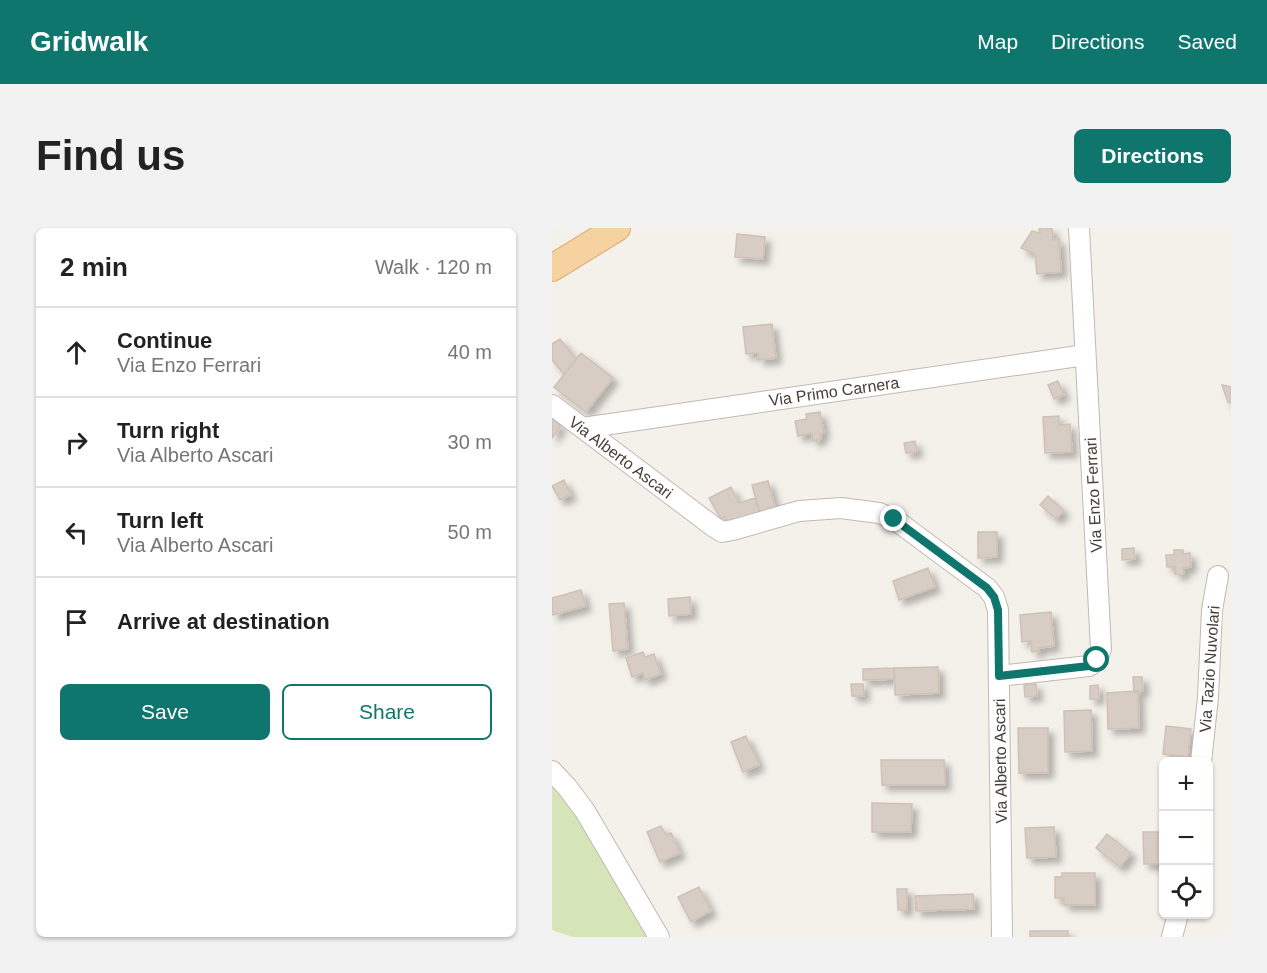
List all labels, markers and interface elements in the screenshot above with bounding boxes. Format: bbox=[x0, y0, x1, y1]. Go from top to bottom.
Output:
text: Gridwalk bbox=[30, 26, 148, 57]
text: Map bbox=[977, 30, 1018, 53]
text: Directions bbox=[1051, 30, 1144, 53]
text: Saved bbox=[1177, 30, 1237, 53]
button: Directions bbox=[1074, 129, 1231, 183]
text: Find us bbox=[36, 132, 185, 179]
text: 2 min bbox=[60, 252, 128, 282]
text: Walk · 120 m bbox=[375, 256, 492, 278]
text: Continue bbox=[117, 328, 212, 353]
icon: ahead bbox=[60, 336, 93, 369]
text: 40 m bbox=[448, 341, 492, 363]
text: Via Enzo Ferrari bbox=[117, 354, 261, 376]
street label: Via Primo Carnera bbox=[768, 374, 900, 409]
street label: Via Alberto Ascari bbox=[566, 413, 676, 502]
text: Turn right bbox=[117, 418, 219, 443]
icon: right bbox=[60, 426, 93, 459]
text: 30 m bbox=[448, 431, 492, 453]
street label: Via Enzo Ferrari bbox=[1082, 437, 1105, 553]
text: Via Alberto Ascari bbox=[117, 444, 273, 466]
route end bbox=[880, 505, 906, 531]
text: Turn left bbox=[117, 508, 203, 533]
icon: left bbox=[60, 516, 93, 549]
text: 50 m bbox=[448, 521, 492, 543]
text: Via Alberto Ascari bbox=[117, 534, 273, 556]
street label: Via Tazio Nuvolari bbox=[1197, 605, 1222, 733]
icon: arrive bbox=[60, 606, 93, 639]
text: Arrive at destination bbox=[117, 609, 330, 634]
route start bbox=[1083, 646, 1109, 672]
button: Save bbox=[60, 684, 270, 740]
button: Share bbox=[282, 684, 492, 740]
street label: Via Alberto Ascari bbox=[991, 698, 1010, 824]
map controls bbox=[1159, 757, 1213, 919]
button: + bbox=[1159, 757, 1213, 811]
button: − bbox=[1159, 811, 1213, 865]
button: locate bbox=[1159, 865, 1213, 919]

